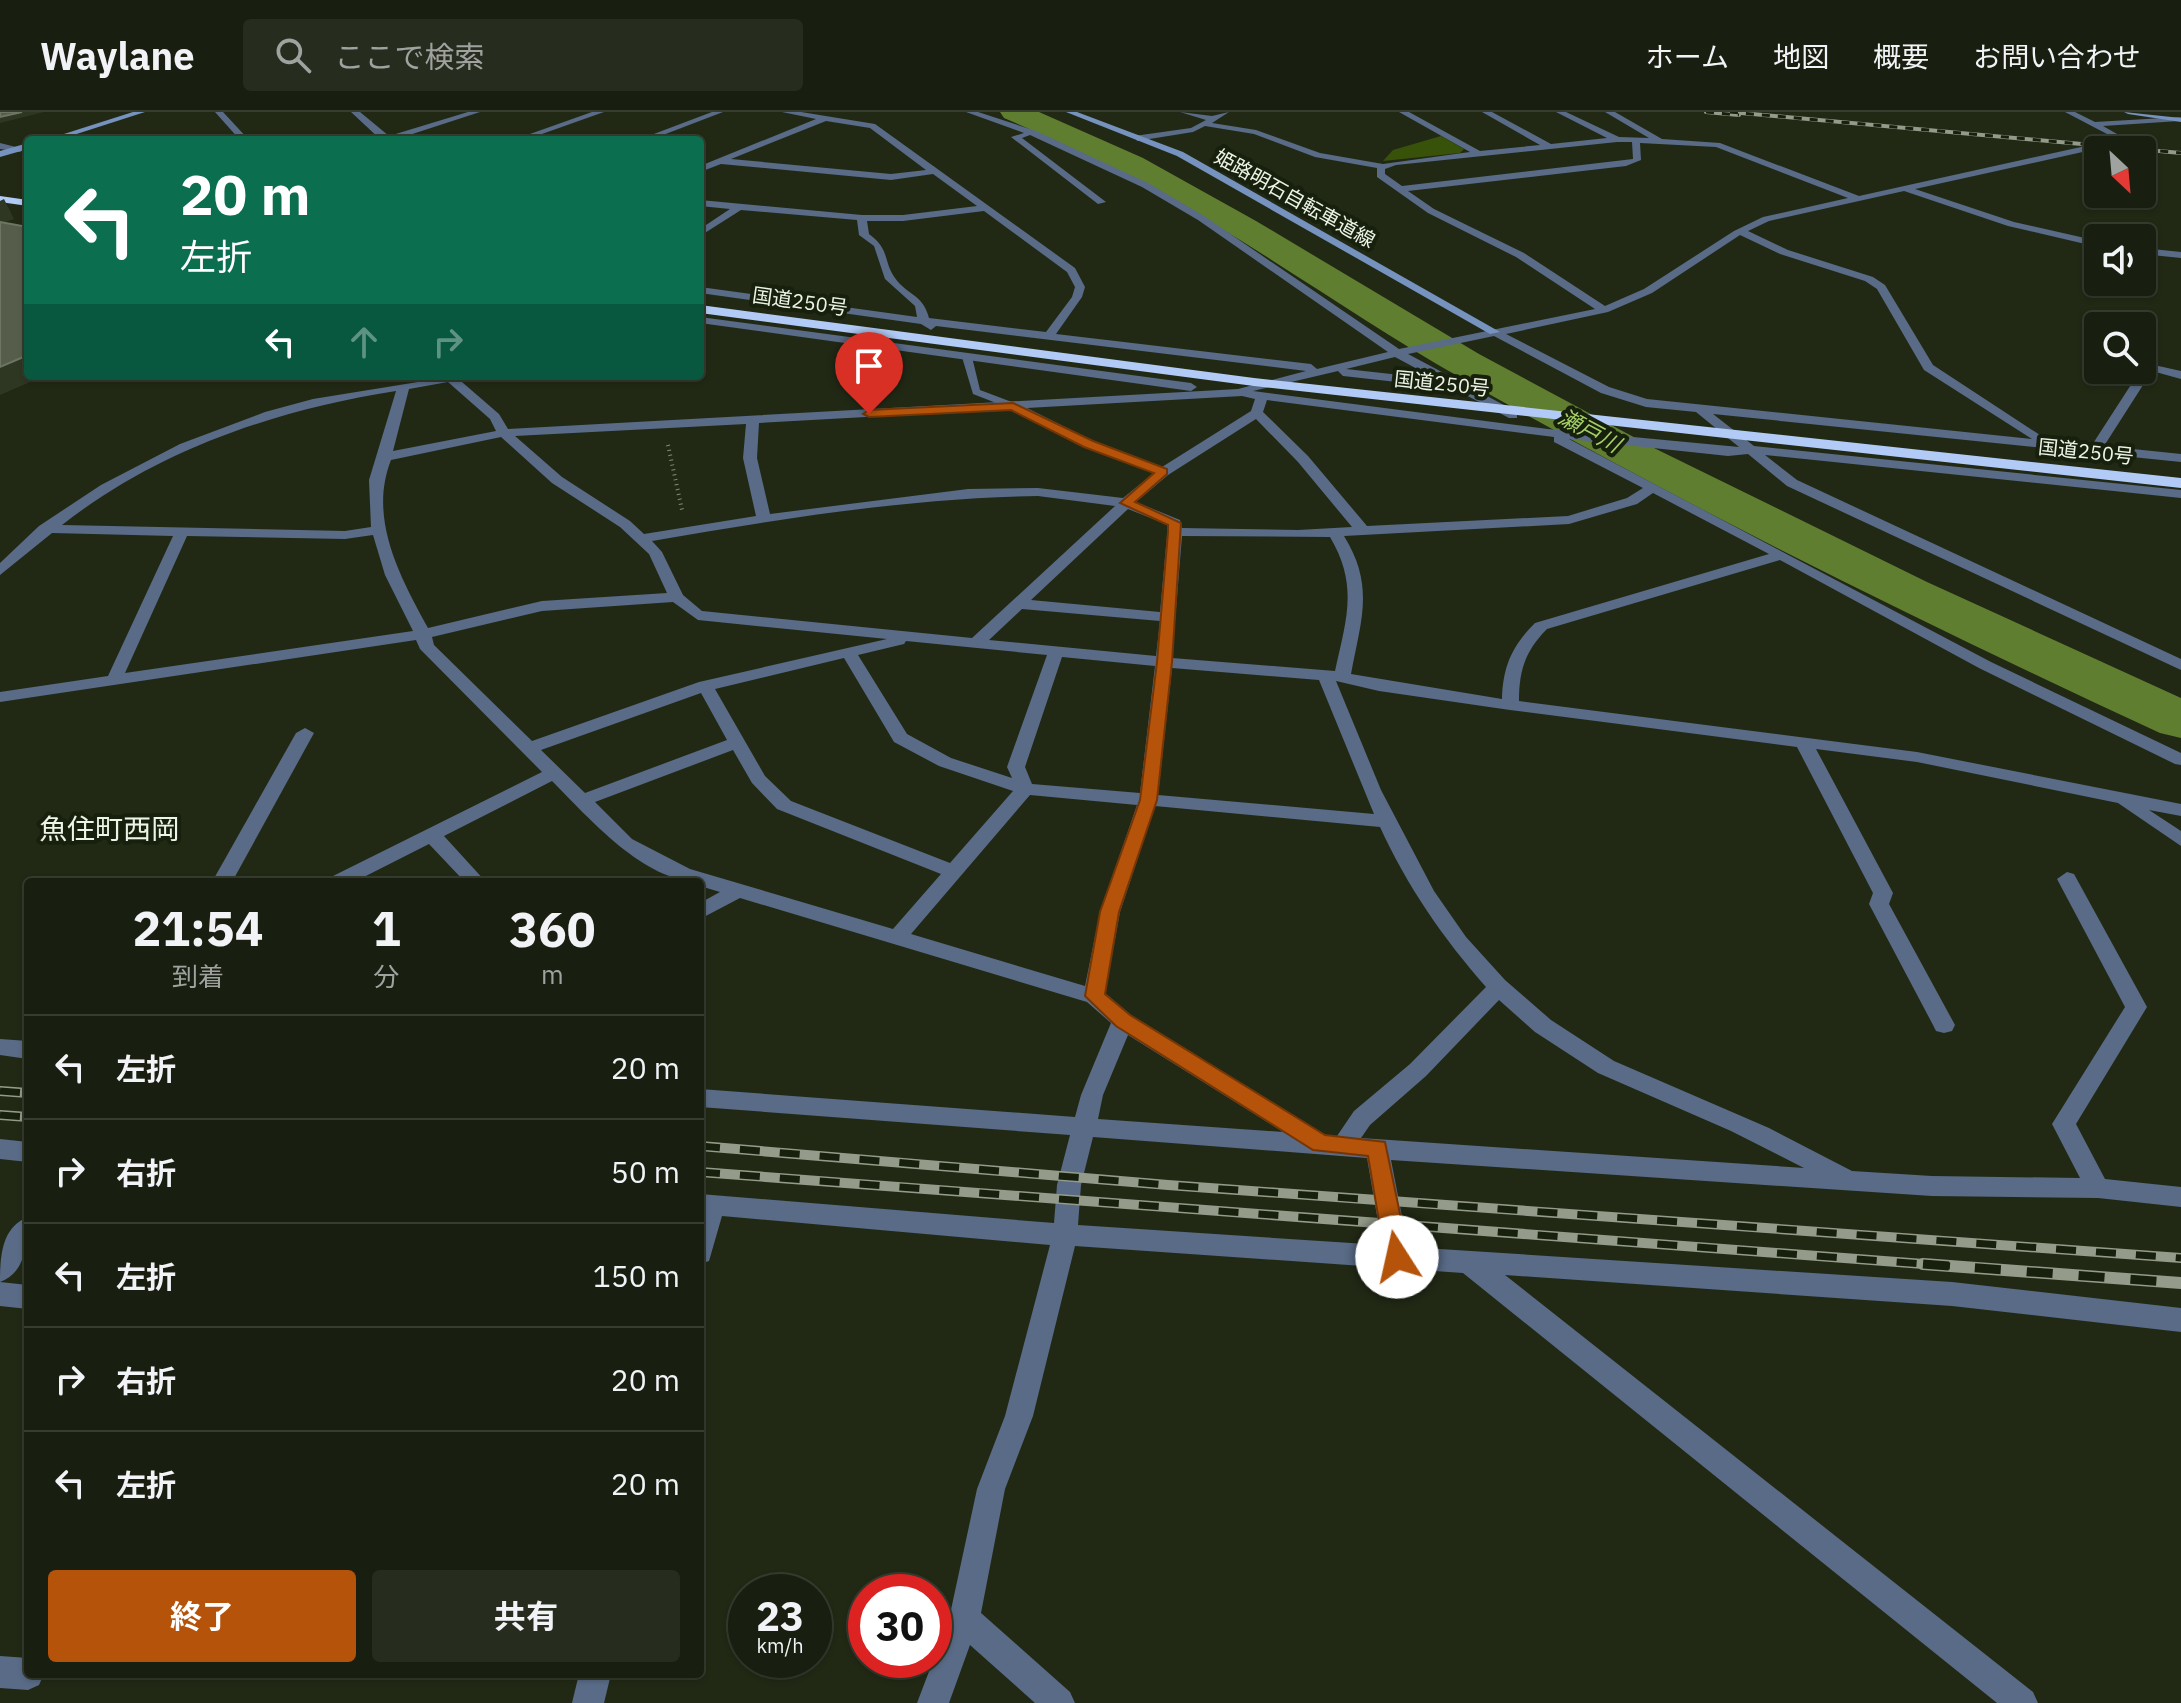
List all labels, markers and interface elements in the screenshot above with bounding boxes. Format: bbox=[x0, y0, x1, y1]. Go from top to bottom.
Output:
search box bbox=[243, 19, 803, 91]
text: Waylane bbox=[40, 31, 195, 80]
icon: search bbox=[271, 33, 315, 77]
text: ここで検索 bbox=[335, 37, 485, 76]
text: ホーム bbox=[1646, 38, 1729, 75]
text: 地図 bbox=[1773, 38, 1829, 75]
text: 概要 bbox=[1873, 38, 1929, 75]
text: お問い合わせ bbox=[1973, 38, 2141, 75]
north arrow bbox=[2084, 136, 2156, 208]
map controls bbox=[2084, 136, 2156, 384]
street label: 姫路明石自転車道線 bbox=[1210, 143, 1380, 253]
text: 20 m bbox=[180, 158, 310, 230]
icon: left bbox=[48, 168, 152, 272]
button: sound bbox=[2084, 224, 2156, 296]
text: 左折 bbox=[180, 233, 252, 280]
street label: 国道250号 bbox=[751, 281, 849, 321]
button: search bbox=[2084, 312, 2156, 384]
icon: left bbox=[258, 320, 302, 364]
icon: ahead bbox=[342, 320, 386, 364]
icon: right bbox=[426, 320, 470, 364]
pin bbox=[835, 332, 903, 414]
icon: arrive bbox=[847, 344, 891, 388]
street label: 国道250号 bbox=[1393, 365, 1491, 401]
water label: 瀬戸川 bbox=[1554, 402, 1628, 459]
street label: 国道250号 bbox=[2037, 433, 2135, 469]
district label: 魚住町西岡 bbox=[39, 810, 179, 847]
text: 21:54 bbox=[132, 897, 263, 959]
text: 1 bbox=[372, 897, 401, 959]
text: 360 bbox=[509, 898, 596, 960]
text: m bbox=[541, 957, 564, 991]
text: 到着 bbox=[172, 959, 224, 993]
text: 分 bbox=[373, 959, 399, 993]
icon: left bbox=[48, 1045, 92, 1089]
text: 20 m bbox=[611, 1048, 680, 1087]
text: 左折 bbox=[116, 1049, 176, 1088]
icon: right bbox=[48, 1149, 92, 1193]
text: 50 m bbox=[611, 1152, 680, 1191]
text: 右折 bbox=[116, 1153, 176, 1192]
position arrow bbox=[1355, 1215, 1439, 1299]
icon: left bbox=[48, 1253, 92, 1297]
text: 150 m bbox=[593, 1256, 680, 1295]
text: 左折 bbox=[116, 1257, 176, 1296]
icon: right bbox=[48, 1357, 92, 1401]
text: 20 m bbox=[611, 1360, 680, 1399]
text: 右折 bbox=[116, 1361, 176, 1400]
icon: left bbox=[48, 1461, 92, 1505]
text: 20 m bbox=[611, 1464, 680, 1503]
text: 左折 bbox=[116, 1465, 176, 1504]
button: 終了 bbox=[48, 1570, 356, 1662]
button: 共有 bbox=[372, 1570, 680, 1662]
speed limit sign: 30 bbox=[848, 1574, 952, 1678]
text: 23 bbox=[756, 1590, 804, 1642]
text: km/h bbox=[756, 1632, 804, 1659]

